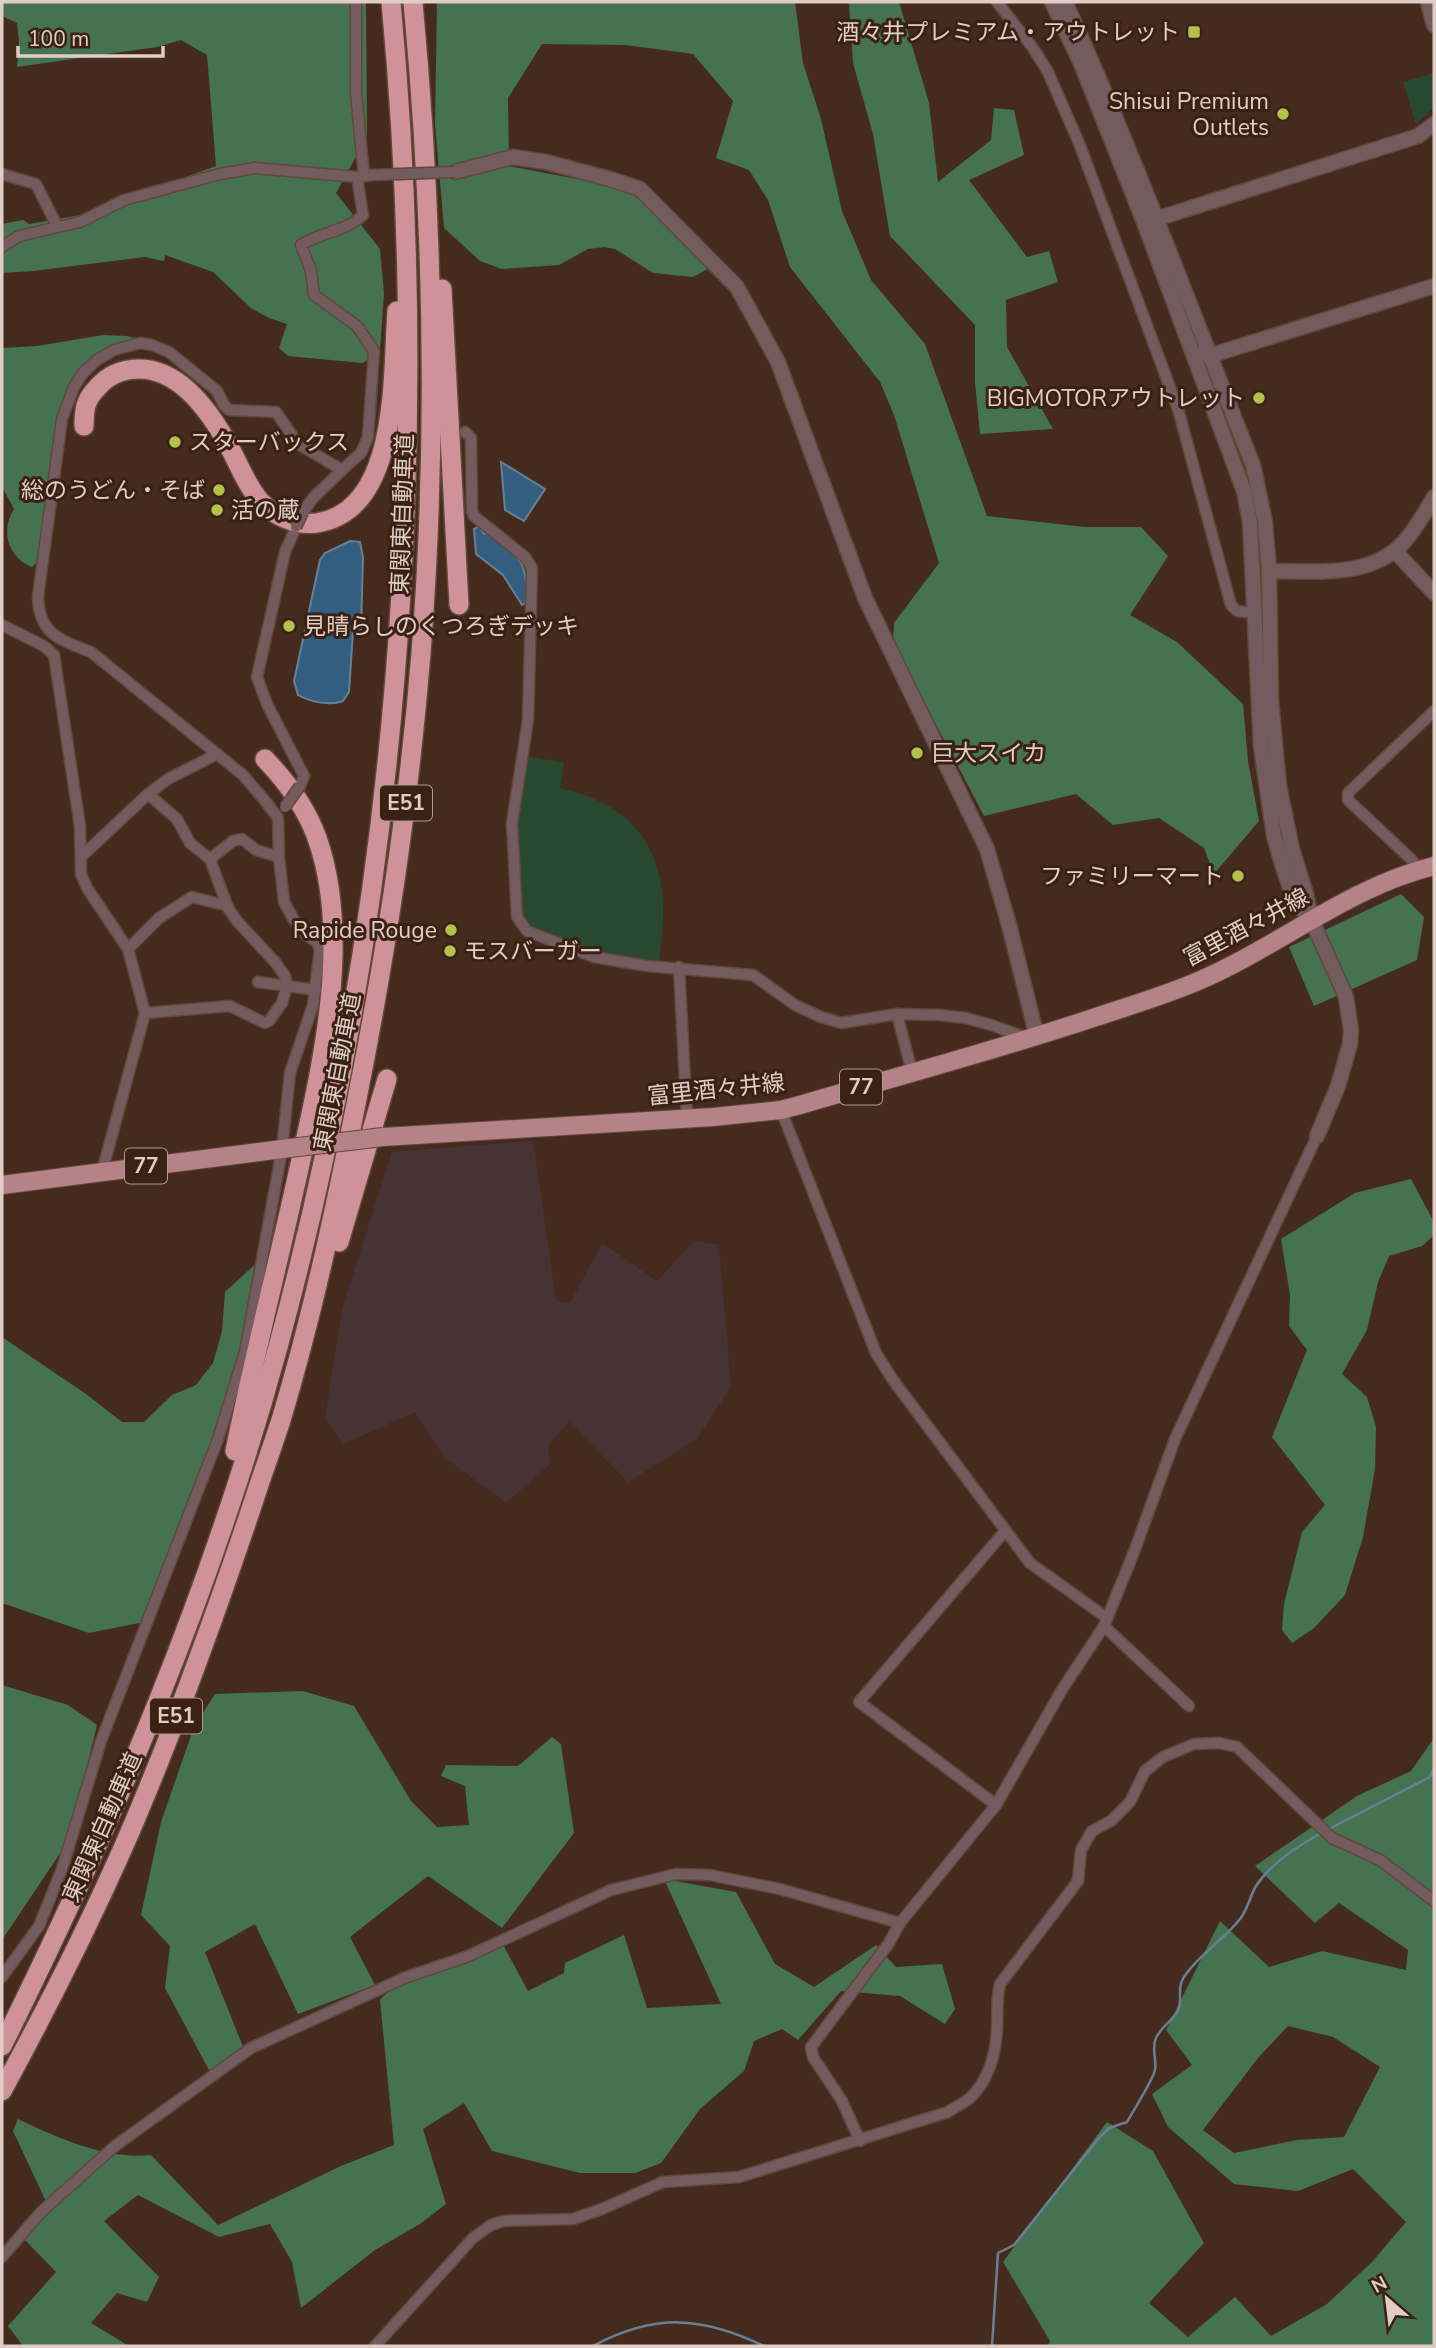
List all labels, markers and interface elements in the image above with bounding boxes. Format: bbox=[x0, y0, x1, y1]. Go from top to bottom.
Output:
scale bar bbox=[18, 14, 163, 58]
place label: 酒々井プレミアム・アウトレット bbox=[837, 17, 1180, 48]
marker: 酒々井プレミアム・アウトレット bbox=[1186, 24, 1202, 40]
text: 100 m bbox=[28, 25, 89, 53]
place label: Shisui Premium Outlets bbox=[1109, 86, 1269, 143]
marker: Shisui Premium Outlets bbox=[1275, 106, 1291, 122]
place label: BIGMOTORアウトレット bbox=[987, 383, 1245, 414]
marker: BIGMOTORアウトレット bbox=[1251, 390, 1267, 406]
place label: スターバックス bbox=[189, 427, 349, 458]
street label: 東関東自動車道 bbox=[384, 433, 421, 595]
marker: スターバックス bbox=[167, 434, 183, 450]
place label: 総のうどん・そば bbox=[21, 475, 205, 506]
marker: 総のうどん・そば bbox=[211, 482, 227, 498]
place label: 活の蔵 bbox=[231, 495, 300, 526]
marker: 活の蔵 bbox=[209, 502, 225, 518]
place label: 見晴らしのくつろぎデッキ bbox=[303, 611, 579, 642]
marker: 見晴らしのくつろぎデッキ bbox=[281, 618, 297, 634]
place label: 巨大スイカ bbox=[931, 738, 1046, 769]
marker: 巨大スイカ bbox=[909, 745, 925, 761]
road number: E51 bbox=[380, 786, 432, 820]
place label: ファミリーマート bbox=[1040, 861, 1224, 892]
marker: ファミリーマート bbox=[1230, 868, 1246, 884]
street label: 富里酒々井線 bbox=[1178, 881, 1314, 974]
place label: Rapide Rouge bbox=[293, 915, 437, 946]
marker: Rapide Rouge bbox=[443, 922, 459, 938]
place label: モスバーガー bbox=[464, 936, 602, 967]
marker: モスバーガー bbox=[442, 943, 458, 959]
street label: 東関東自動車道 bbox=[307, 990, 368, 1154]
street label: 富里酒々井線 bbox=[646, 1067, 786, 1112]
road number: 77 bbox=[840, 1070, 882, 1104]
road number: 77 bbox=[125, 1148, 167, 1184]
road number: E51 bbox=[150, 1698, 202, 1734]
street label: 東関東自動車道 bbox=[56, 1747, 149, 1907]
north arrow bbox=[1352, 2264, 1422, 2334]
text: N bbox=[1367, 2270, 1392, 2300]

